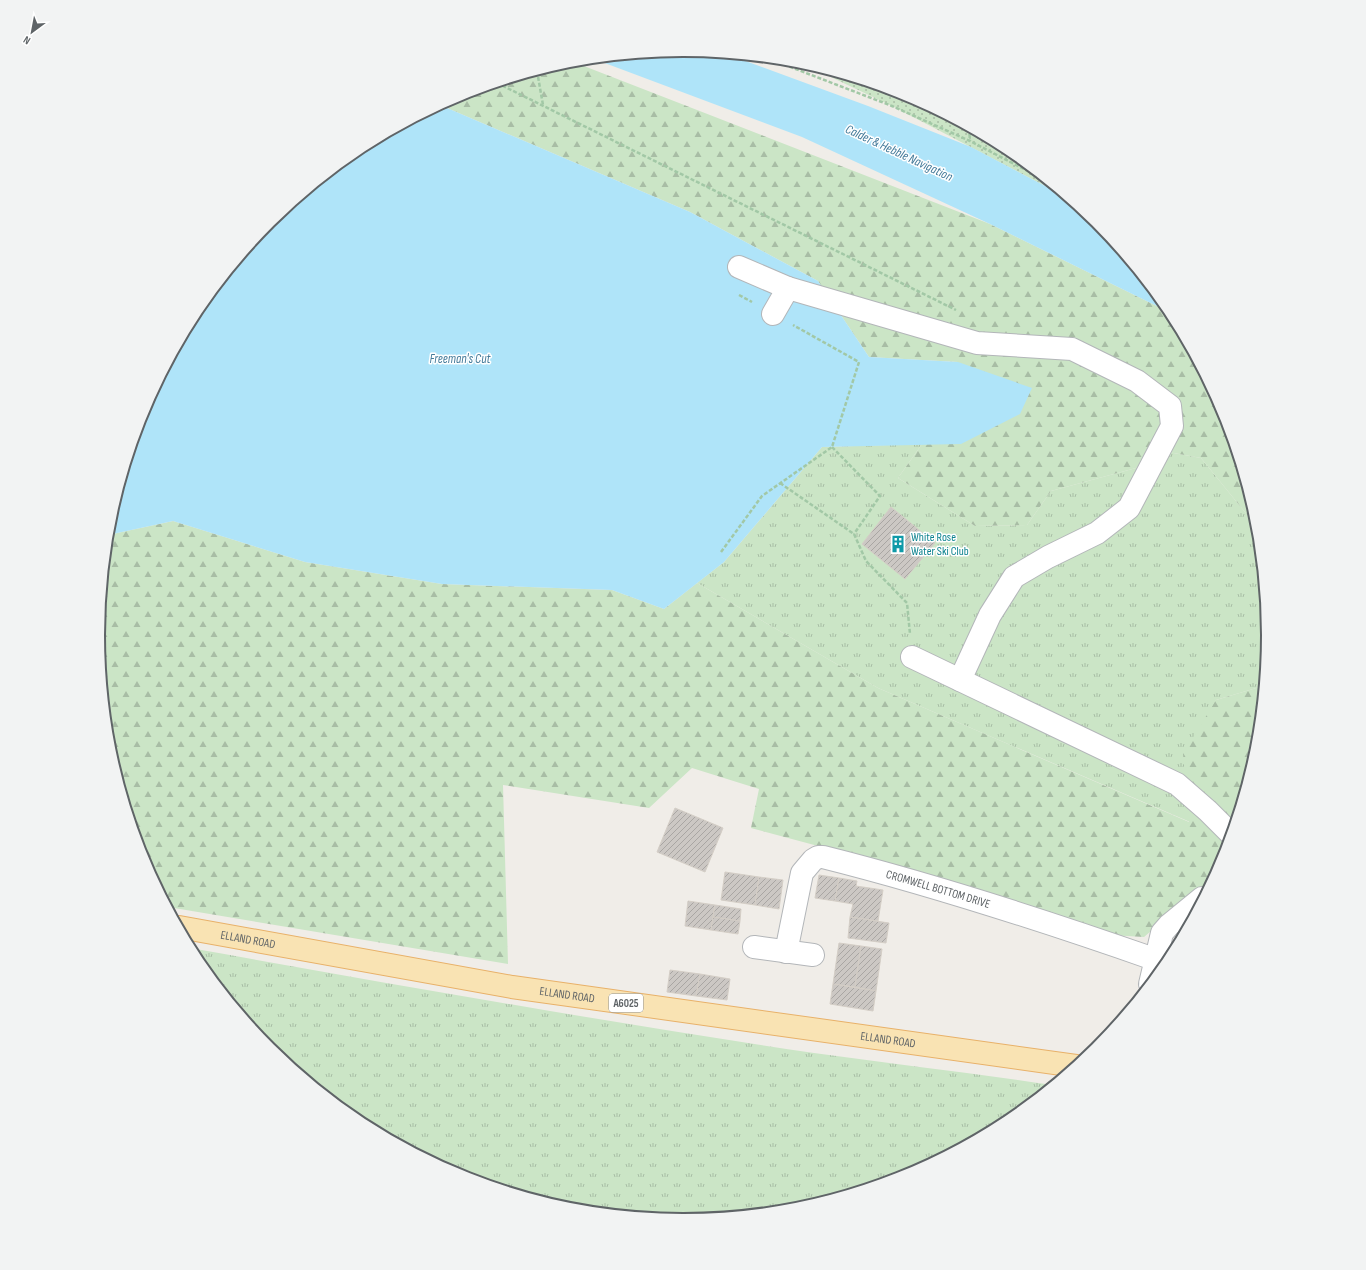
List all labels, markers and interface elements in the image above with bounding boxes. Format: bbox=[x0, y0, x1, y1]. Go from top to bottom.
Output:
north arrow bbox=[12, 12, 52, 52]
text: N bbox=[21, 33, 33, 47]
water label: Calder & Hebble Navigation bbox=[843, 121, 956, 185]
water label: Freeman's Cut bbox=[430, 351, 492, 367]
place label: White Rose Water Ski Club bbox=[911, 530, 969, 559]
building icon: White Rose Water Ski Club bbox=[888, 534, 908, 554]
street label: CROMWELL BOTTOM DRIVE bbox=[884, 867, 992, 911]
street label: ELLAND ROAD bbox=[219, 927, 277, 952]
street label: ELLAND ROAD bbox=[539, 983, 596, 1006]
road number: A6025 bbox=[609, 994, 643, 1012]
street label: ELLAND ROAD bbox=[859, 1028, 917, 1051]

